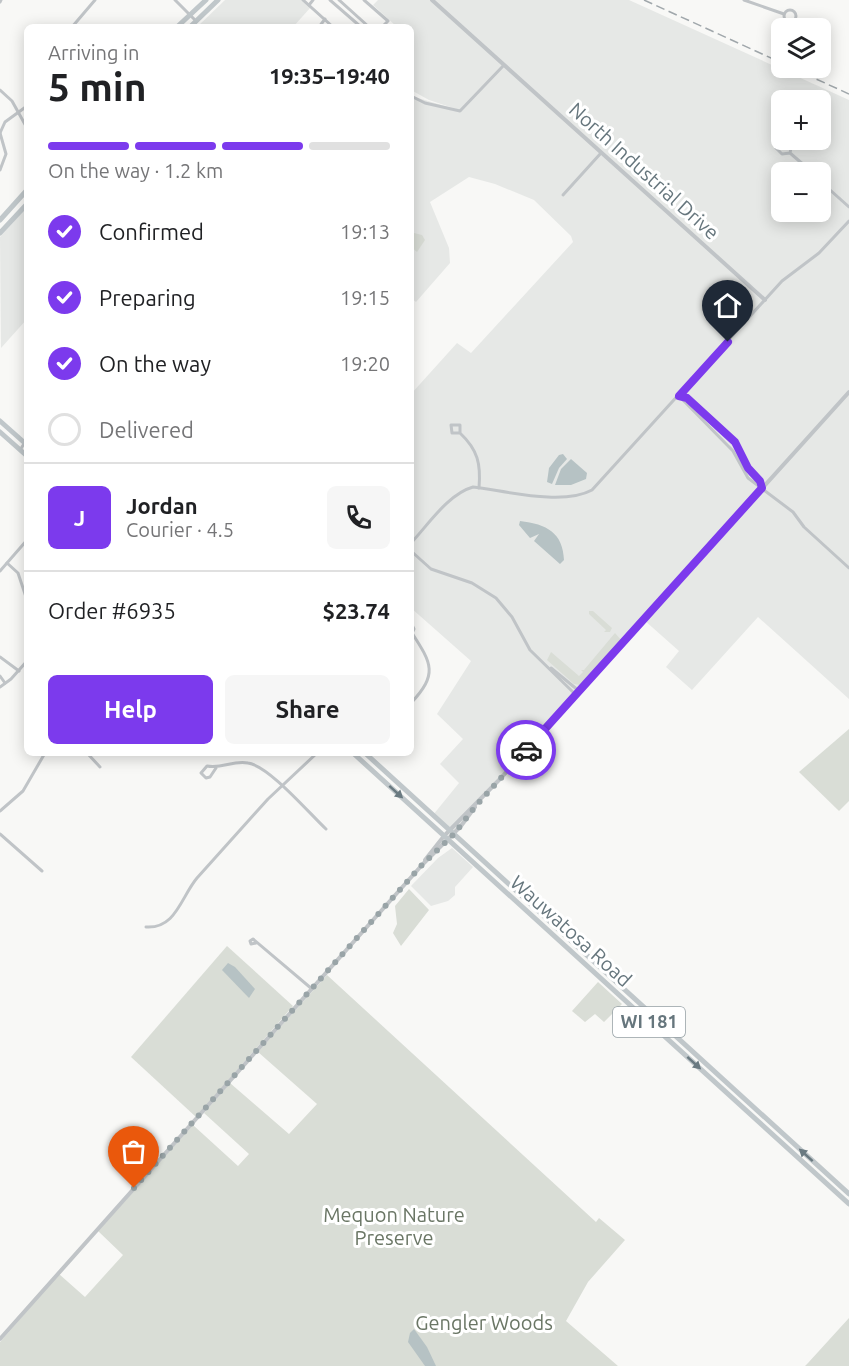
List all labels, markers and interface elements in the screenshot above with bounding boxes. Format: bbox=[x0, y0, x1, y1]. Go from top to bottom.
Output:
map controls bbox=[771, 18, 831, 222]
button: layers bbox=[771, 18, 831, 78]
text: Arriving in bbox=[48, 41, 139, 64]
text: 19:35–19:40 bbox=[269, 63, 390, 88]
text: 5 min bbox=[48, 65, 147, 108]
button: + bbox=[771, 90, 831, 150]
street label: North Industrial Drive bbox=[565, 97, 724, 244]
text: On the way · 1.2 km bbox=[48, 159, 223, 182]
button: − bbox=[771, 162, 831, 222]
icon: check bbox=[48, 215, 81, 248]
text: Confirmed bbox=[99, 219, 204, 244]
text: 19:13 bbox=[340, 220, 390, 243]
pin bbox=[702, 280, 753, 342]
icon: check bbox=[48, 281, 81, 314]
text: Preparing bbox=[99, 285, 196, 310]
text: 19:15 bbox=[340, 286, 390, 309]
icon: home bbox=[711, 289, 744, 322]
icon: check bbox=[48, 347, 81, 380]
text: On the way bbox=[99, 351, 211, 376]
text: 19:20 bbox=[340, 352, 390, 375]
text: Delivered bbox=[99, 417, 194, 442]
button: phone bbox=[327, 486, 390, 549]
text: Jordan bbox=[126, 493, 198, 518]
text: J bbox=[74, 505, 85, 530]
text: Courier · 4.5 bbox=[126, 518, 234, 541]
text: Order #6935 bbox=[48, 598, 176, 623]
text: $23.74 bbox=[323, 598, 390, 623]
button: Help bbox=[48, 675, 213, 744]
button: Share bbox=[225, 675, 390, 744]
courier bbox=[496, 720, 556, 780]
icon: car bbox=[510, 734, 543, 767]
one-way arrow bbox=[388, 785, 403, 798]
street label: Wauwatosa Road bbox=[506, 870, 637, 991]
road number: WI 181 bbox=[613, 1007, 685, 1037]
one-way arrow bbox=[686, 1056, 701, 1070]
pin bbox=[108, 1126, 159, 1188]
icon: bag bbox=[117, 1135, 150, 1168]
one-way arrow bbox=[799, 1149, 814, 1162]
park label: Mequon Nature Preserve bbox=[323, 1203, 465, 1249]
park label: Gengler Woods bbox=[415, 1311, 553, 1334]

